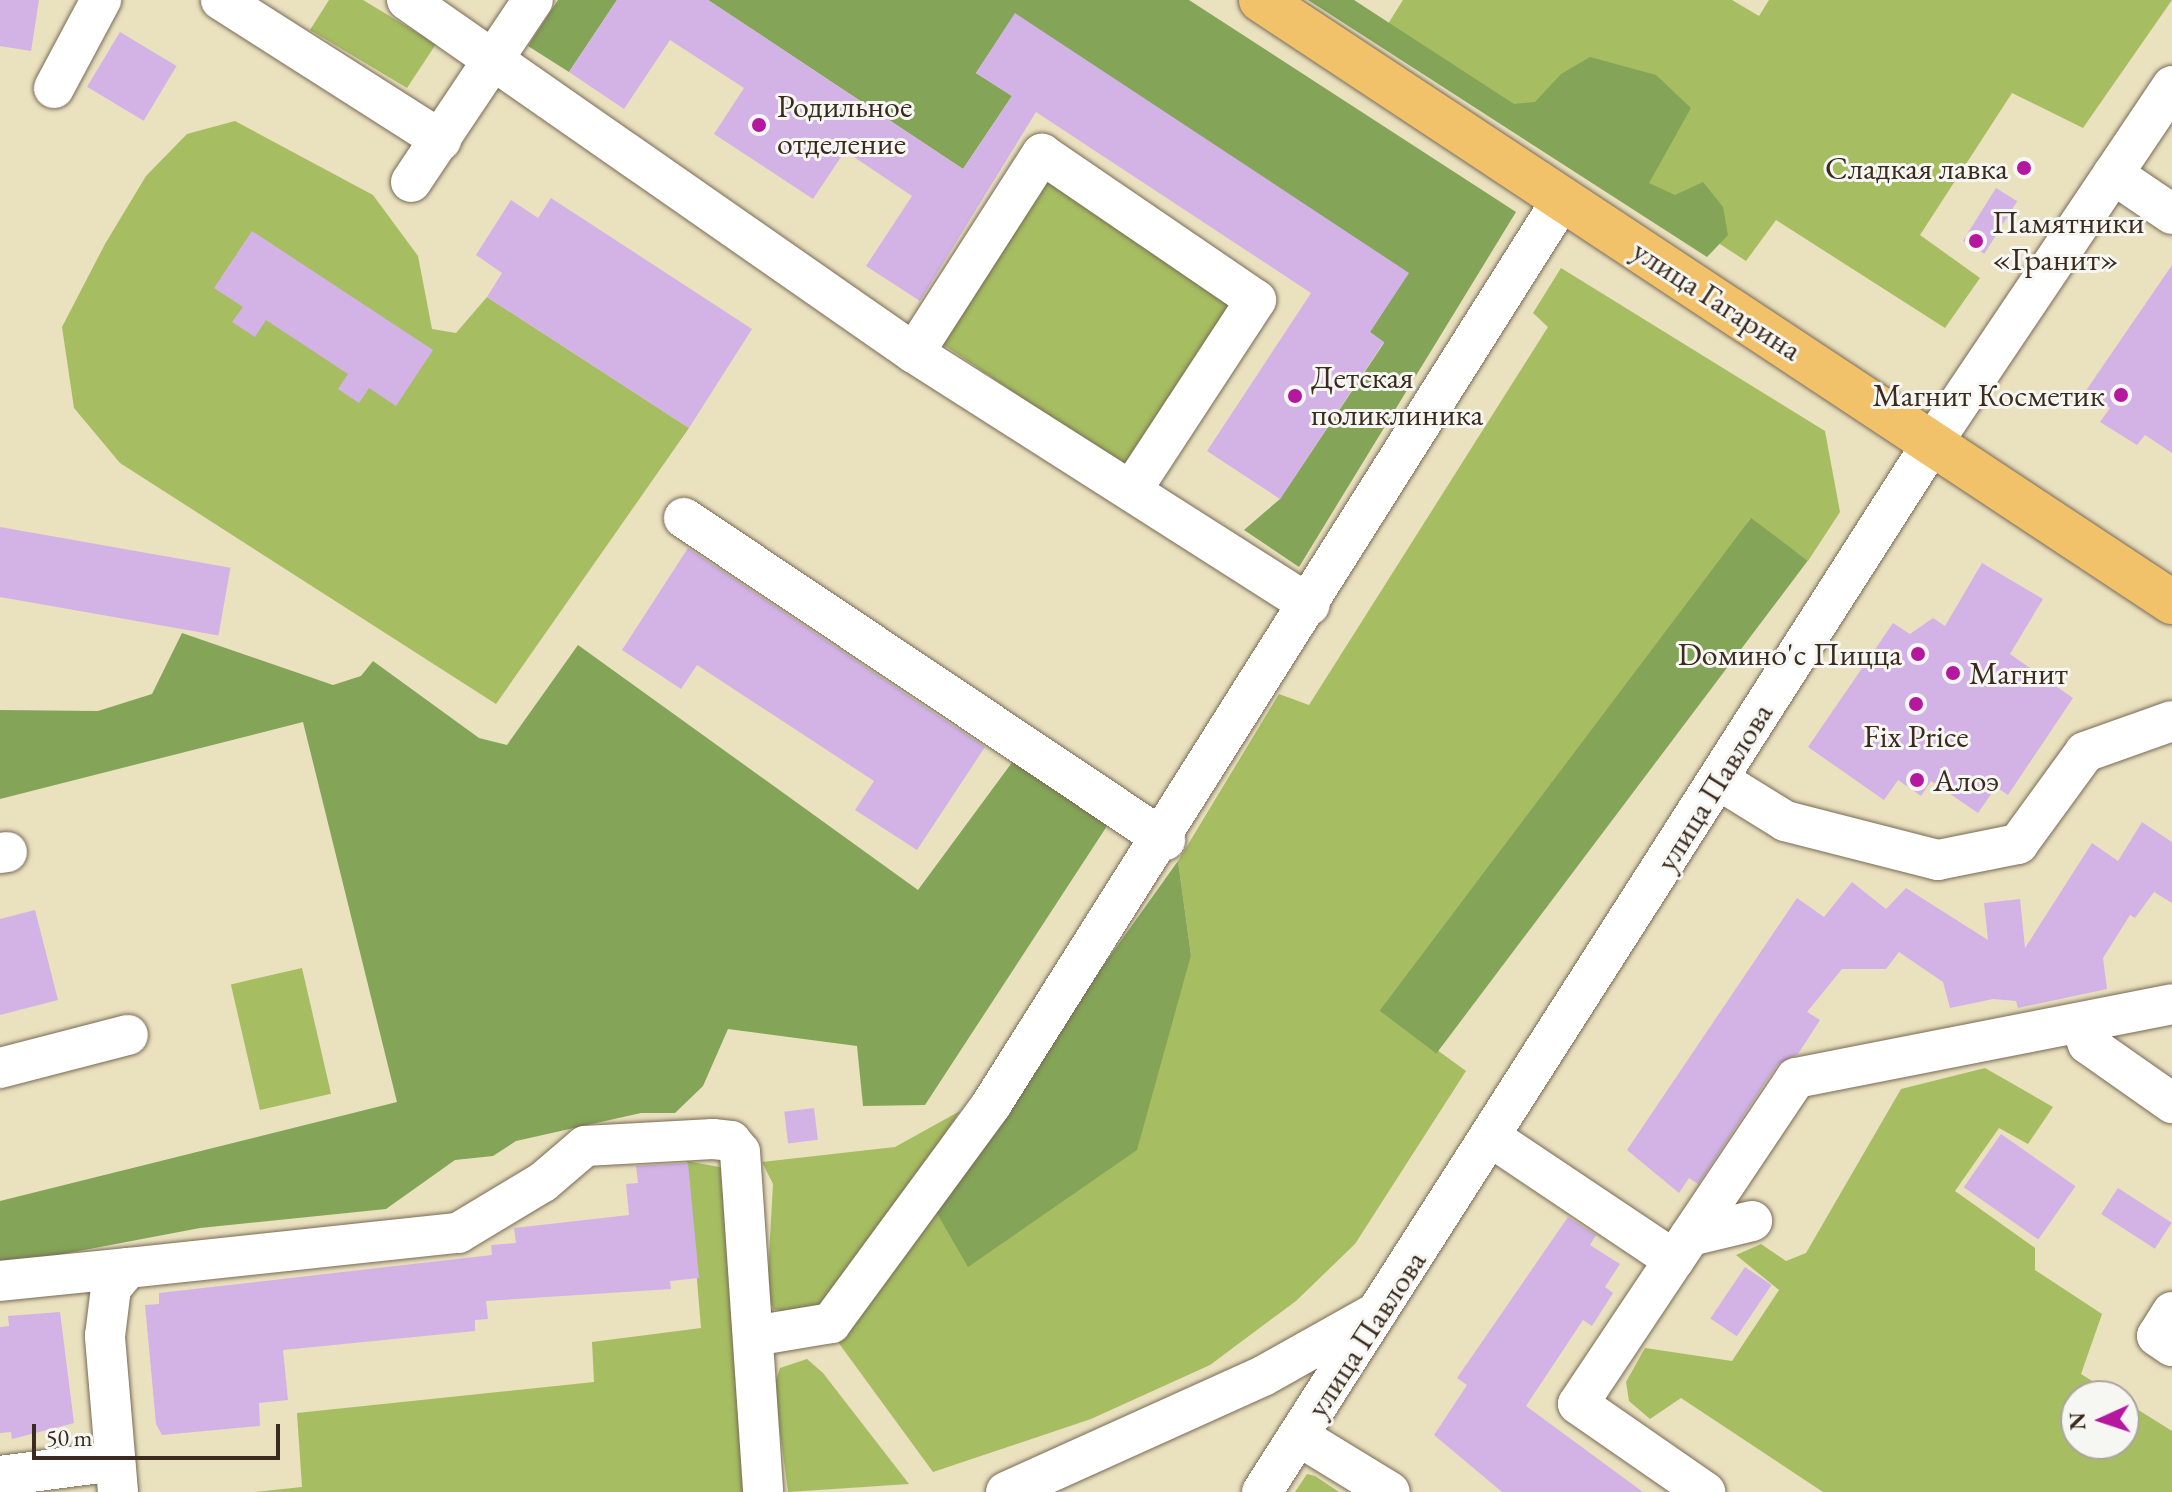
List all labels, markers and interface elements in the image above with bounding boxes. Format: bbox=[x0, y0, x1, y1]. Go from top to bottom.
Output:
place label: Родильное отделение bbox=[777, 88, 912, 163]
marker: Родильное отделение bbox=[748, 114, 770, 136]
place label: Сладкая лавка bbox=[1825, 149, 2008, 187]
marker: Сладкая лавка bbox=[2015, 159, 2033, 177]
place label: Памятники «Гранит» bbox=[1992, 204, 2144, 279]
street label: улица Гагарина bbox=[1625, 231, 1809, 369]
marker: Памятники «Гранит» bbox=[1967, 232, 1985, 250]
place label: Детская поликлиника bbox=[1311, 359, 1483, 434]
place label: Магнит Косметик bbox=[1872, 376, 2105, 414]
marker: Магнит Косметик bbox=[2112, 386, 2130, 404]
marker: Детская поликлиника bbox=[1286, 387, 1304, 405]
place label: Doмино'с Пицца bbox=[1678, 635, 1902, 673]
marker: Doмино'с Пицца bbox=[1909, 645, 1927, 663]
place label: Магнит bbox=[1969, 654, 2068, 692]
marker: Магнит bbox=[1944, 664, 1962, 682]
marker: Fix Price bbox=[1907, 695, 1925, 713]
street label: улица Павлова bbox=[1647, 696, 1781, 878]
place label: Fix Price bbox=[1863, 717, 1969, 755]
place label: Алоэ bbox=[1933, 761, 1999, 799]
marker: Алоэ bbox=[1908, 771, 1926, 789]
street label: улица Павлова bbox=[1298, 1243, 1434, 1425]
north arrow bbox=[2060, 1380, 2140, 1460]
scale bar bbox=[36, 1408, 284, 1458]
text: N bbox=[2063, 1412, 2092, 1431]
text: 50 m bbox=[46, 1422, 93, 1453]

